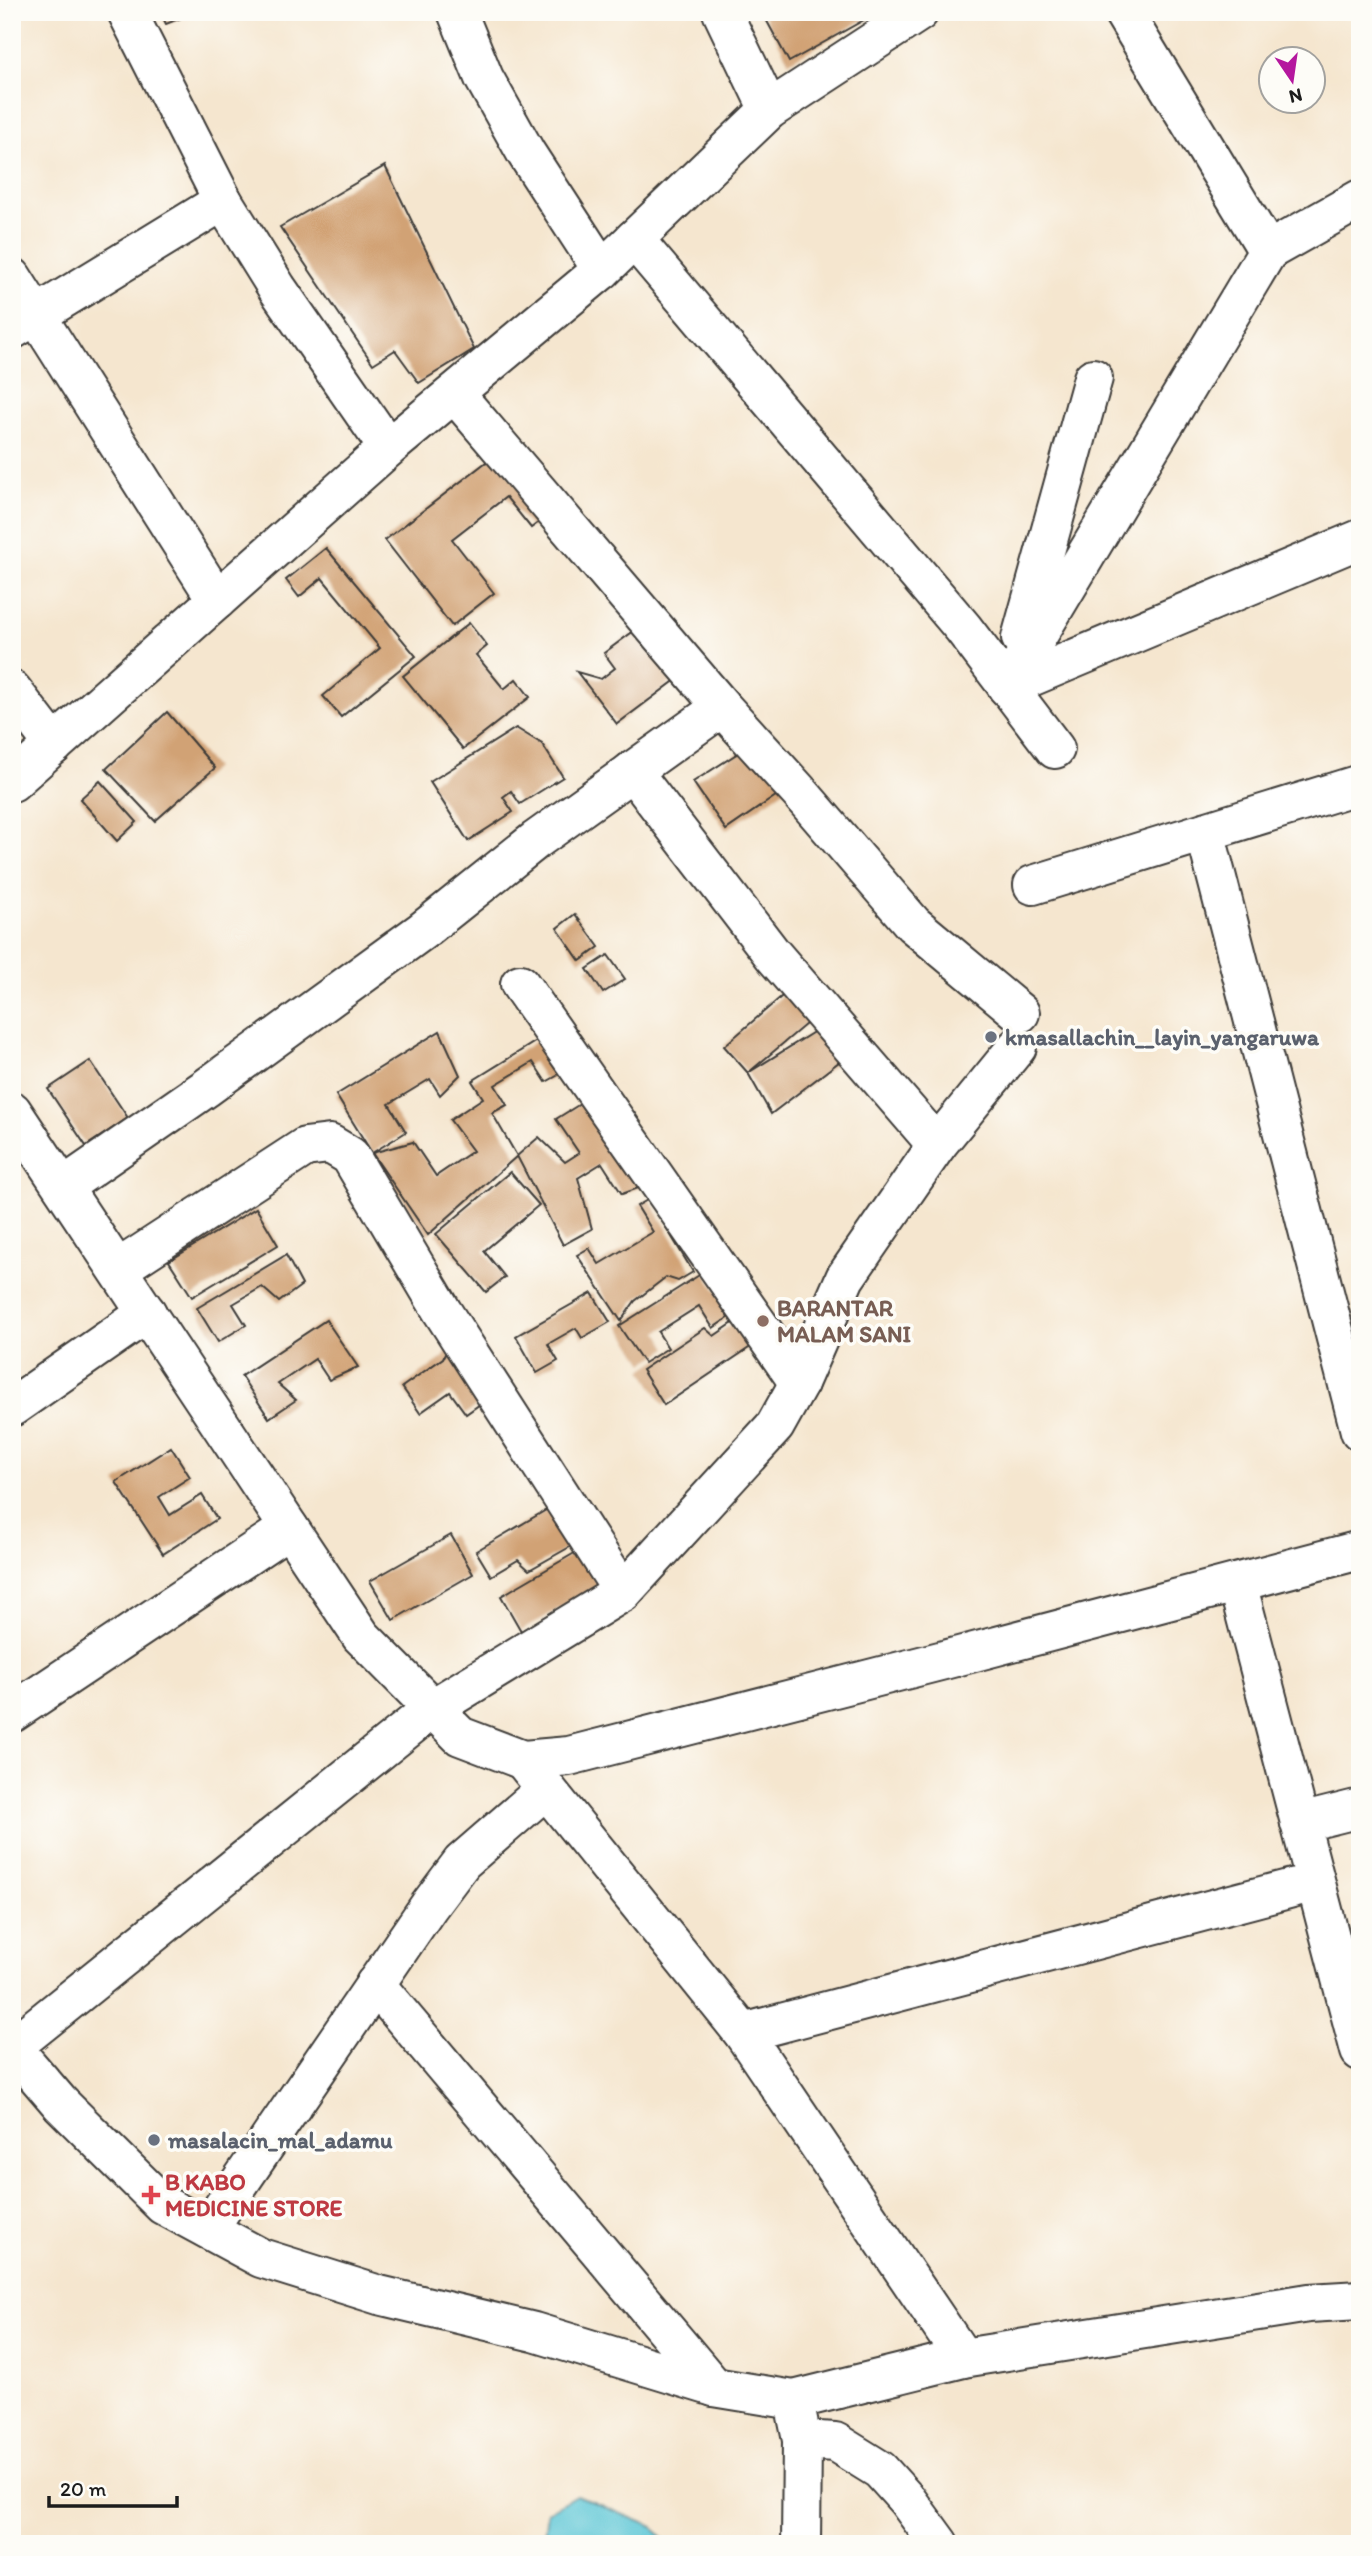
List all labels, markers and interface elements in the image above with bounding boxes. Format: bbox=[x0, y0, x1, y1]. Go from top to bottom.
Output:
north arrow bbox=[1256, 46, 1326, 116]
text: N bbox=[1287, 83, 1305, 109]
place label: kmasallachin__layin_yangaruwa bbox=[1005, 1023, 1320, 1051]
marker: kmasallachin__layin_yangaruwa bbox=[983, 1029, 999, 1045]
place label: BARANTAR MALAM SANI bbox=[777, 1294, 911, 1348]
marker: BARANTAR MALAM SANI bbox=[755, 1313, 771, 1329]
place label: masalacin_mal_adamu bbox=[167, 2126, 393, 2154]
marker: masalacin_mal_adamu bbox=[146, 2132, 162, 2148]
place label: B KABO MEDICINE STORE bbox=[165, 2168, 342, 2222]
marker: B KABO MEDICINE STORE bbox=[143, 2187, 159, 2203]
scale bar bbox=[49, 2465, 177, 2509]
text: 20 m bbox=[60, 2476, 107, 2501]

